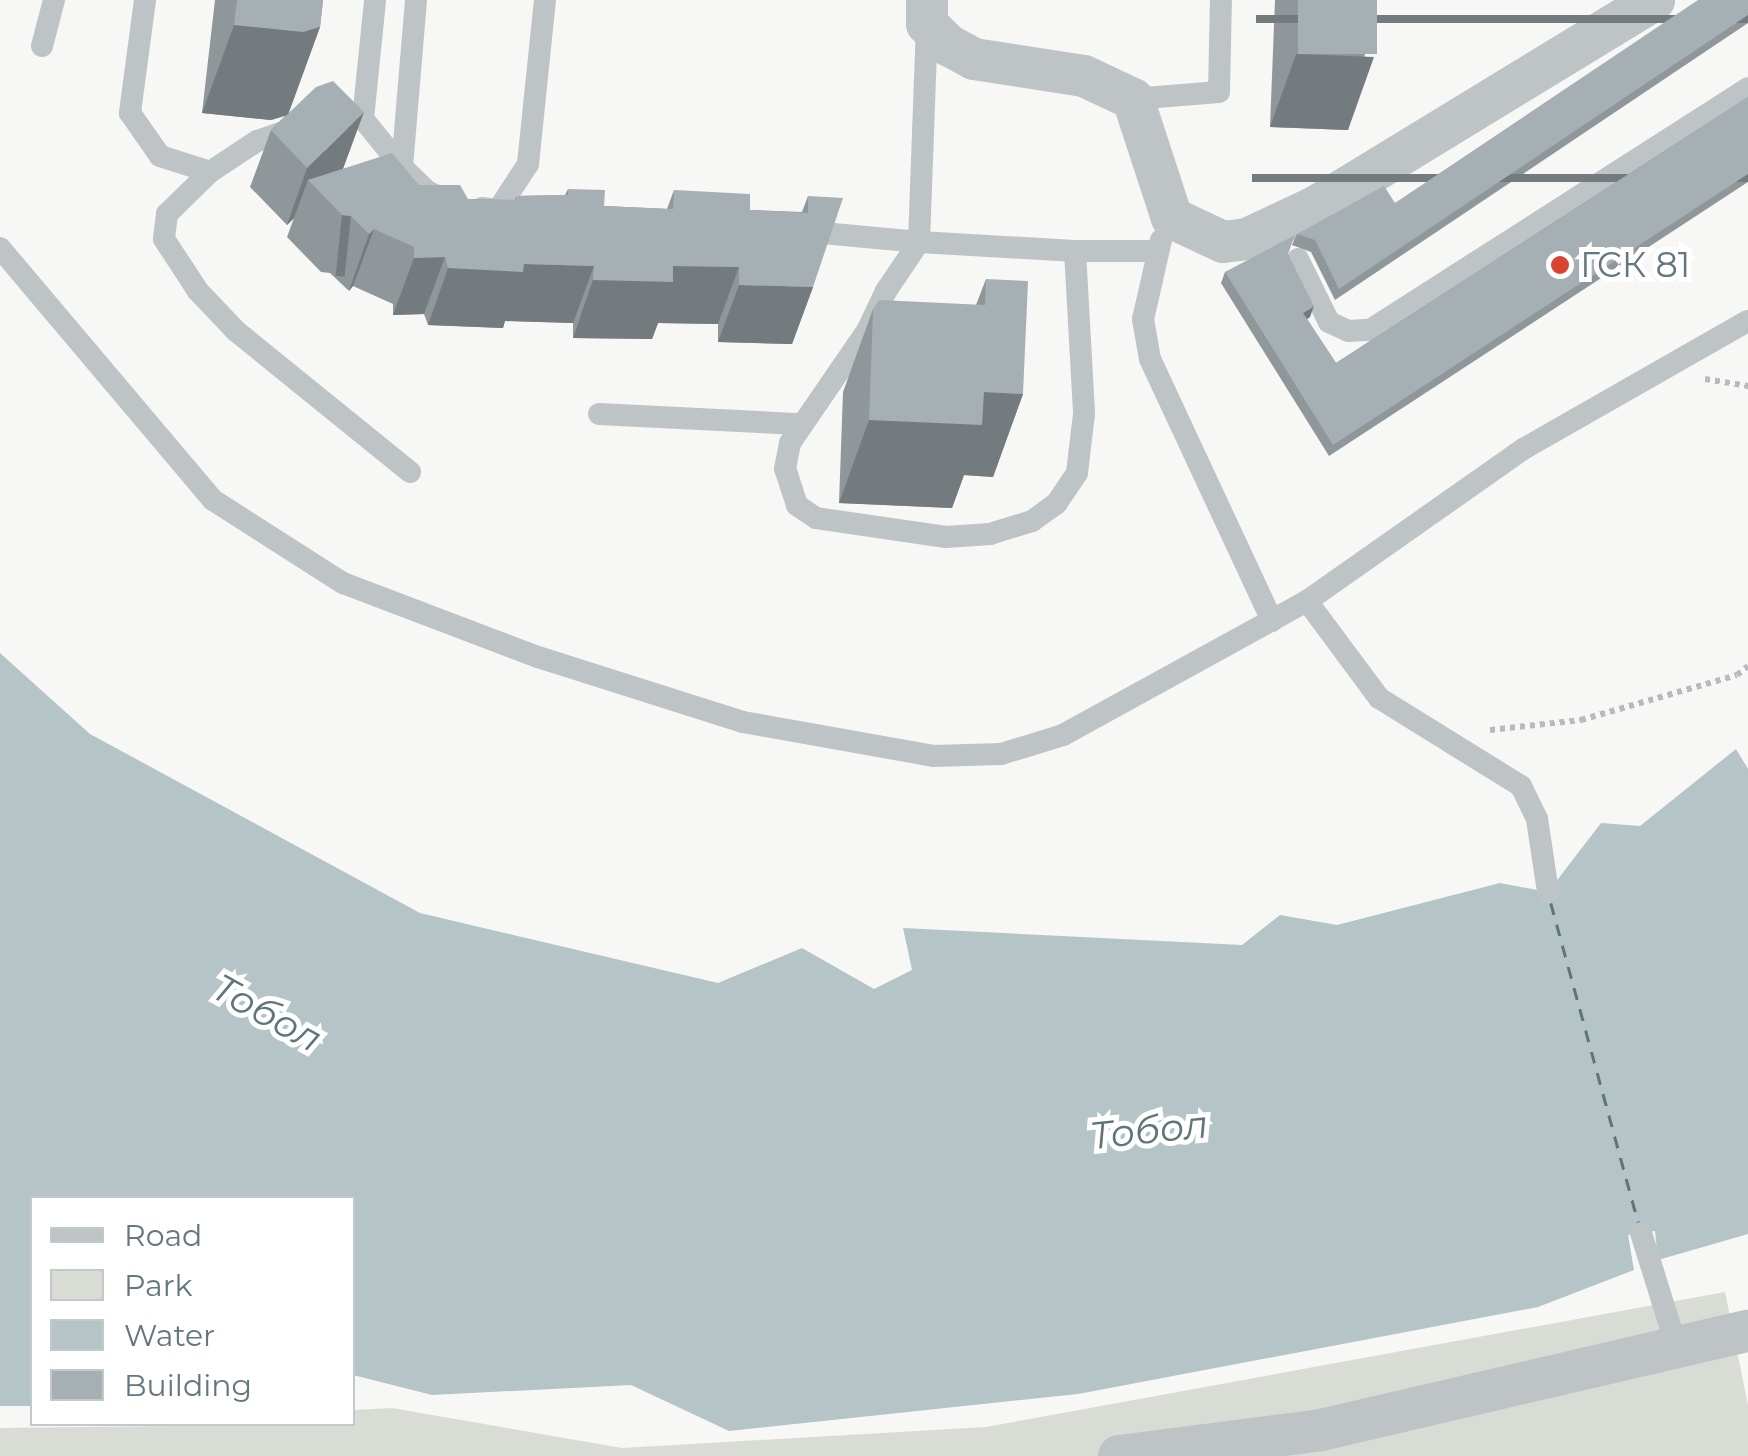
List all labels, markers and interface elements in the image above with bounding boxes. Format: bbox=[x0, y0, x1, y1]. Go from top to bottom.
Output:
place label: ГСК 81 bbox=[1580, 244, 1690, 286]
marker: ГСК 81 bbox=[1549, 254, 1571, 276]
water label: Тобол bbox=[204, 964, 330, 1062]
water label: Тобол bbox=[1088, 1101, 1210, 1159]
legend bbox=[30, 1196, 355, 1426]
text: Road bbox=[124, 1217, 202, 1254]
text: Park bbox=[124, 1267, 193, 1304]
text: Water bbox=[124, 1317, 215, 1354]
text: Building bbox=[124, 1367, 252, 1404]

